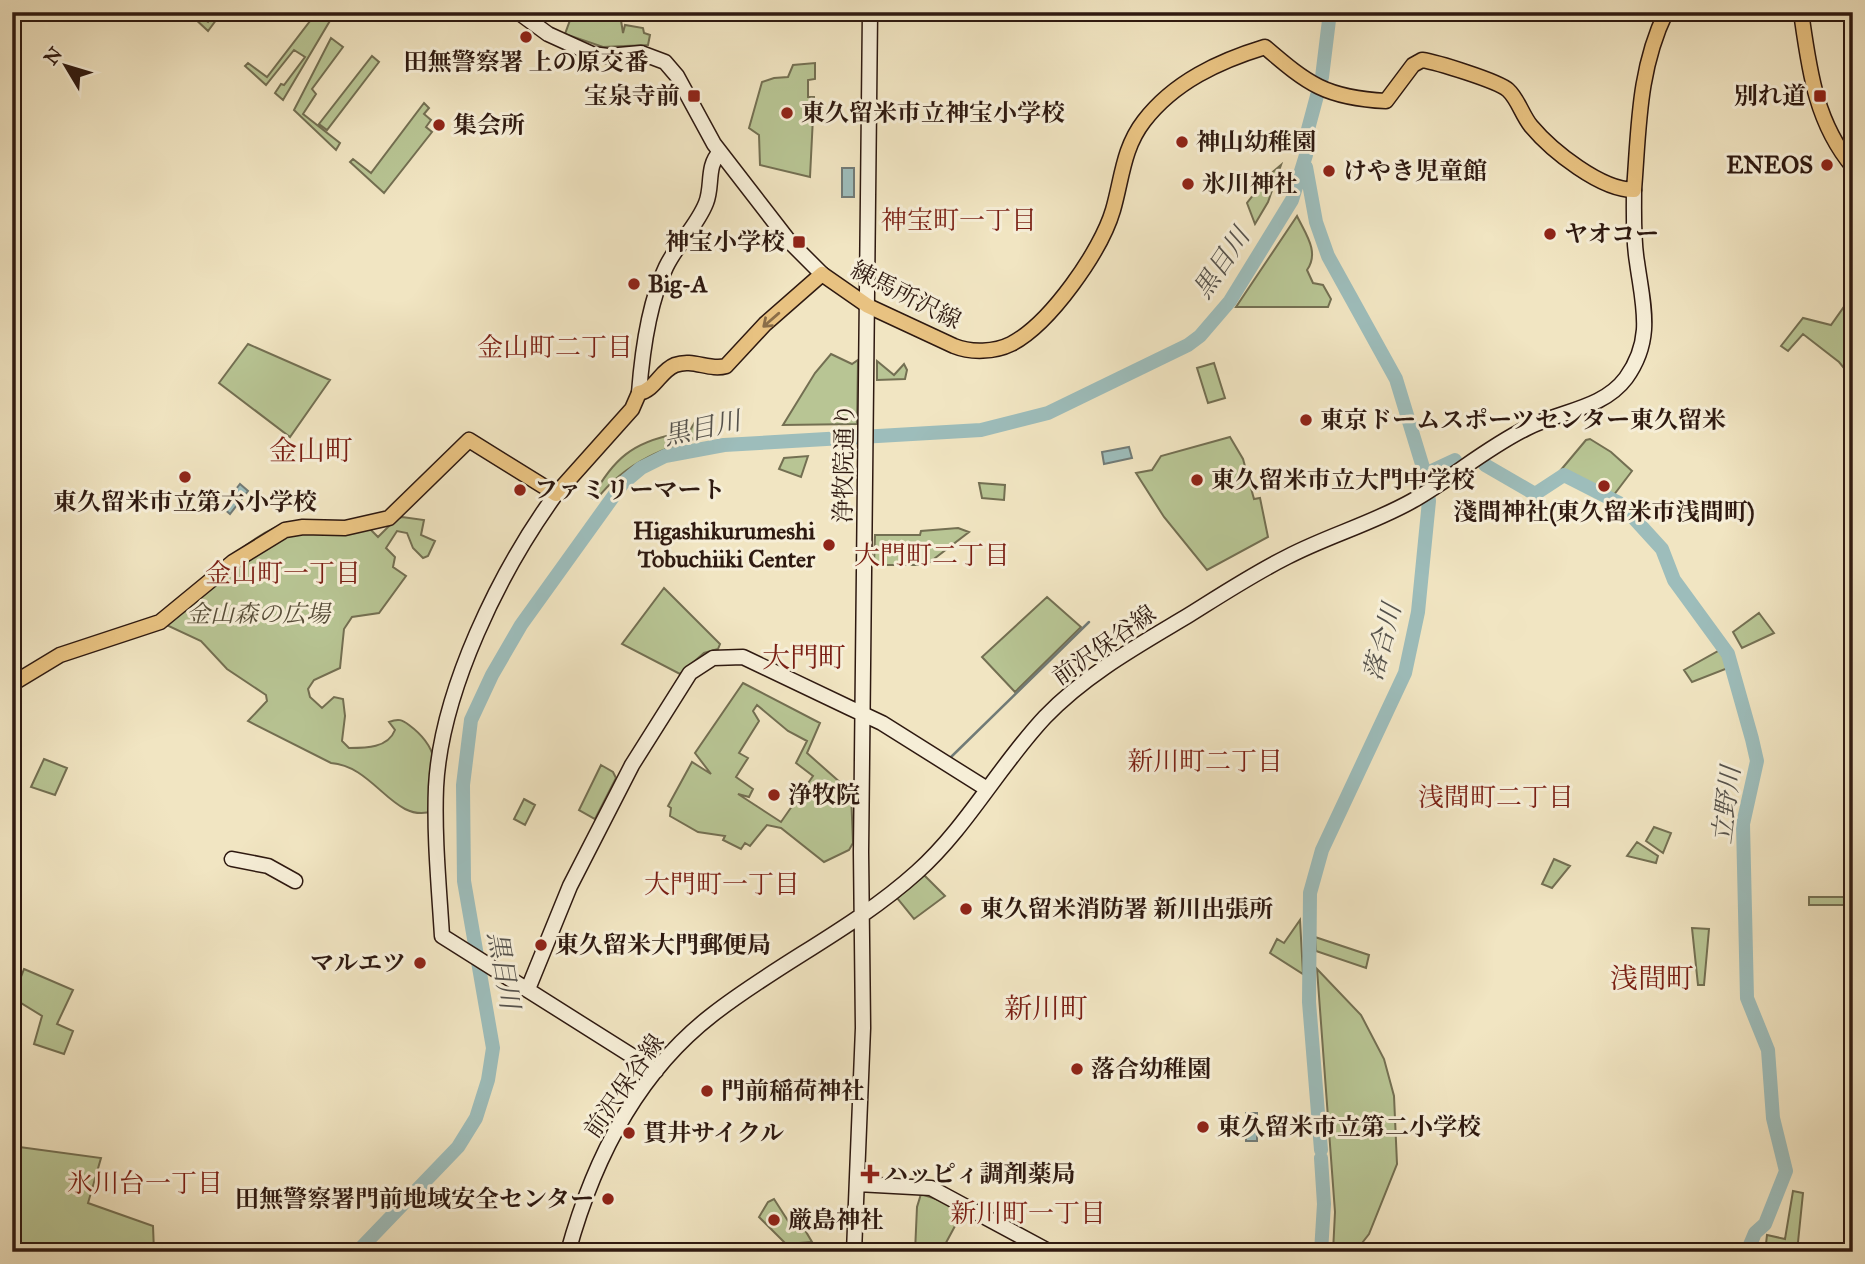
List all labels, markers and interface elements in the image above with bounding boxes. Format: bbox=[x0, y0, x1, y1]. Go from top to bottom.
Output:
marker: 田無警察署 上の原交番 bbox=[518, 29, 534, 45]
north arrow bbox=[32, 32, 102, 102]
text: N bbox=[39, 42, 67, 69]
place label: 田無警察署 上の原交番 bbox=[403, 47, 649, 77]
place label: 宝泉寺前 bbox=[584, 81, 680, 111]
place label: 別れ道 bbox=[1734, 81, 1806, 111]
marker: 宝泉寺前 bbox=[686, 88, 702, 104]
marker: 別れ道 bbox=[1812, 88, 1828, 104]
place label: 東久留米市立神宝小学校 bbox=[801, 98, 1065, 128]
marker: 東久留米市立神宝小学校 bbox=[779, 105, 795, 121]
place label: 集会所 bbox=[453, 110, 525, 140]
marker: 集会所 bbox=[431, 117, 447, 133]
place label: 神山幼稚園 bbox=[1196, 127, 1316, 157]
marker: 神山幼稚園 bbox=[1174, 134, 1190, 150]
place label: ENEOS bbox=[1726, 150, 1813, 180]
place label: けやき児童館 bbox=[1343, 156, 1487, 186]
marker: ENEOS bbox=[1819, 157, 1835, 173]
marker: けやき児童館 bbox=[1321, 163, 1337, 179]
place label: 氷川神社 bbox=[1202, 169, 1298, 199]
marker: 氷川神社 bbox=[1180, 176, 1196, 192]
district label: 神宝町一丁目 bbox=[881, 204, 1037, 236]
water label: 黒目川 bbox=[1186, 219, 1258, 304]
place label: ヤオコー bbox=[1564, 219, 1659, 249]
marker: ヤオコー bbox=[1542, 226, 1558, 242]
place label: 神宝小学校 bbox=[665, 227, 785, 257]
marker: 神宝小学校 bbox=[791, 234, 807, 250]
street label: 練馬所沢線 bbox=[846, 254, 966, 336]
place label: Big-A bbox=[648, 269, 708, 299]
marker: Big-A bbox=[626, 276, 642, 292]
one-way arrow bbox=[762, 312, 780, 328]
district label: 金山町二丁目 bbox=[477, 331, 633, 363]
street label: 浄牧院通り bbox=[828, 403, 860, 523]
water label: 黒目川 bbox=[661, 404, 746, 452]
place label: 東京ドームスポーツセンター東久留米 bbox=[1320, 405, 1726, 435]
marker: 東京ドームスポーツセンター東久留米 bbox=[1298, 412, 1314, 428]
district label: 金山町 bbox=[269, 433, 353, 468]
place label: 東久留米市立大門中学校 bbox=[1211, 465, 1475, 495]
marker: 東久留米市立第六小学校 bbox=[177, 469, 193, 485]
marker: 東久留米市立大門中学校 bbox=[1189, 472, 1205, 488]
place label: ファミリーマート bbox=[534, 475, 726, 505]
marker: 淺間神社(東久留米市浅間町) bbox=[1596, 478, 1612, 494]
marker: ファミリーマート bbox=[512, 482, 528, 498]
place label: 東久留米市立第六小学校 bbox=[53, 487, 317, 517]
place label: 淺間神社(東久留米市浅間町) bbox=[1453, 497, 1755, 527]
place label: Higashikurumeshi Tobuchiiki Center bbox=[633, 516, 816, 574]
marker: Higashikurumeshi Tobuchiiki Center bbox=[821, 537, 837, 553]
district label: 大門町二丁目 bbox=[854, 539, 1010, 571]
district label: 金山町一丁目 bbox=[205, 557, 361, 589]
water label: 落合川 bbox=[1356, 597, 1408, 684]
street label: 前沢保谷線 bbox=[1046, 598, 1162, 692]
park label: 金山森の広場 bbox=[186, 599, 332, 629]
district label: 大門町 bbox=[762, 640, 846, 675]
district label: 新川町二丁目 bbox=[1127, 745, 1283, 777]
water label: 立野川 bbox=[1705, 761, 1747, 846]
place label: 浄牧院 bbox=[788, 780, 860, 810]
district label: 浅間町二丁目 bbox=[1418, 781, 1574, 813]
marker: 浄牧院 bbox=[766, 787, 782, 803]
district label: 大門町一丁目 bbox=[644, 868, 800, 900]
place label: 東久留米消防署 新川出張所 bbox=[980, 894, 1273, 924]
marker: 東久留米消防署 新川出張所 bbox=[958, 901, 974, 917]
water label: 黒目川 bbox=[481, 929, 527, 1014]
place label: 東久留米大門郵便局 bbox=[555, 930, 771, 960]
marker: 東久留米大門郵便局 bbox=[533, 937, 549, 953]
place label: マルエツ bbox=[310, 948, 406, 978]
marker: マルエツ bbox=[412, 955, 428, 971]
district label: 浅間町 bbox=[1610, 961, 1694, 996]
district label: 新川町 bbox=[1004, 991, 1088, 1026]
street label: 前沢保谷線 bbox=[577, 1028, 671, 1144]
place label: 落合幼稚園 bbox=[1091, 1054, 1211, 1084]
marker: 落合幼稚園 bbox=[1069, 1061, 1085, 1077]
place label: 門前稲荷神社 bbox=[721, 1076, 865, 1106]
marker: 門前稲荷神社 bbox=[699, 1083, 715, 1099]
place label: 東久留米市立第二小学校 bbox=[1217, 1112, 1481, 1142]
place label: 貫井サイクル bbox=[643, 1118, 784, 1148]
marker: 東久留米市立第二小学校 bbox=[1195, 1119, 1211, 1135]
marker: 貫井サイクル bbox=[621, 1125, 637, 1141]
place label: ハッピィ調剤薬局 bbox=[884, 1159, 1076, 1189]
marker: ハッピィ調剤薬局 bbox=[862, 1166, 878, 1182]
district label: 氷川台一丁目 bbox=[67, 1167, 223, 1199]
place label: 田無警察署門前地域安全センター bbox=[235, 1184, 594, 1214]
marker: 田無警察署門前地域安全センター bbox=[600, 1191, 616, 1207]
district label: 新川町一丁目 bbox=[950, 1197, 1106, 1229]
place label: 厳島神社 bbox=[788, 1205, 884, 1235]
marker: 厳島神社 bbox=[766, 1212, 782, 1228]

